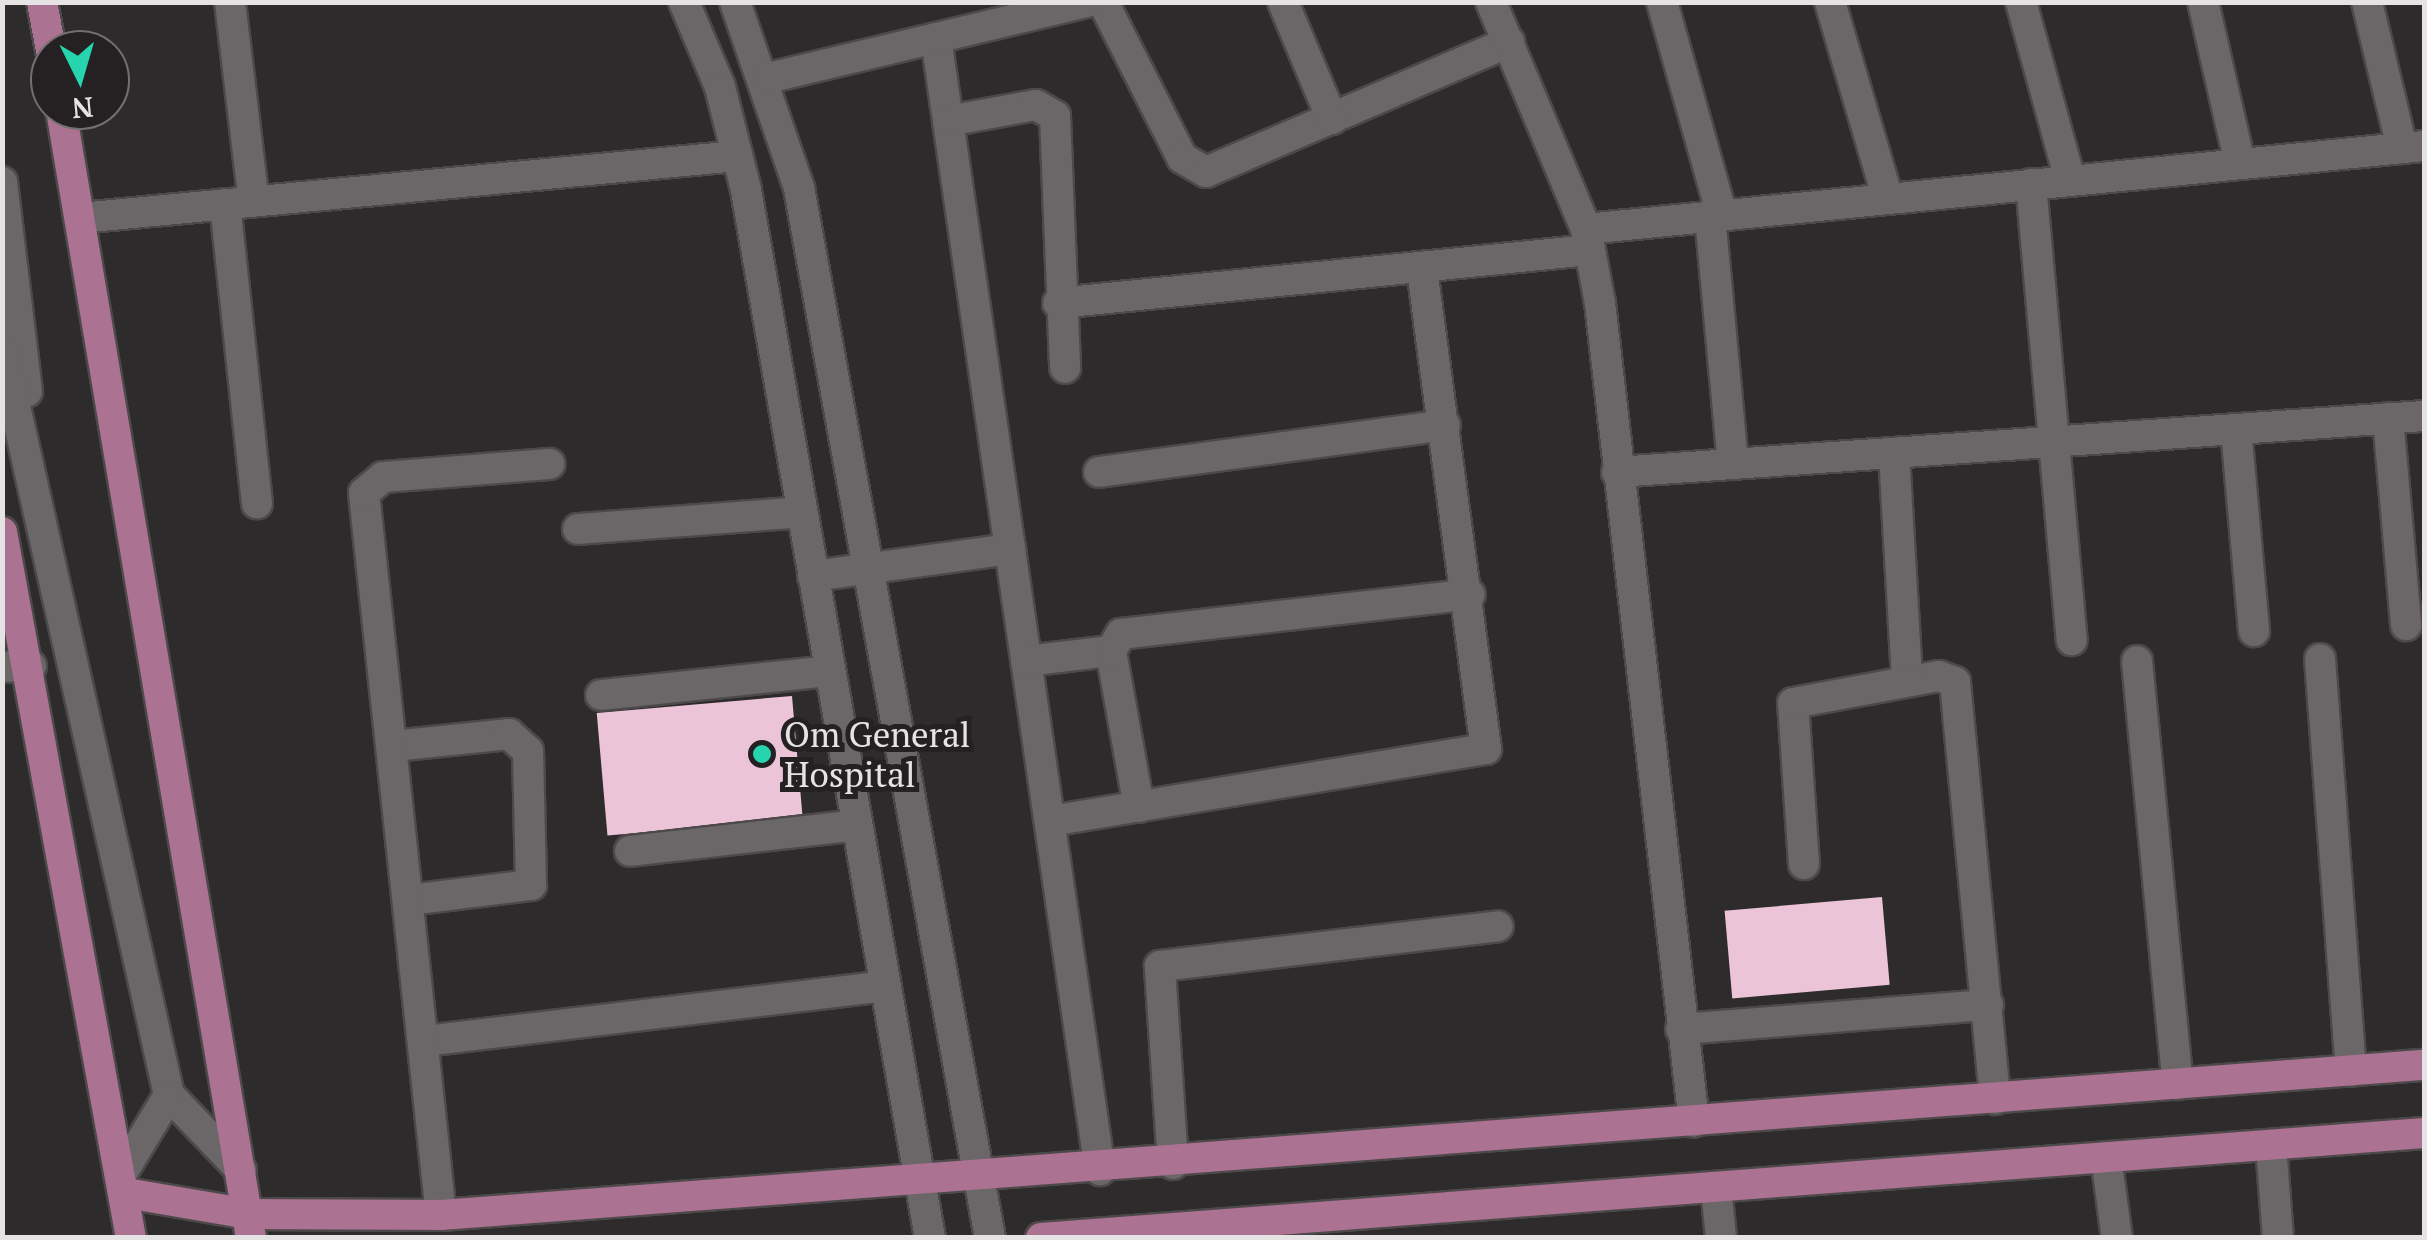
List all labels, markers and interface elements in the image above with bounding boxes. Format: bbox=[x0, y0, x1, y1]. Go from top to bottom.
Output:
north arrow bbox=[30, 30, 130, 130]
text: N bbox=[70, 89, 95, 128]
place label: Om General Hospital bbox=[784, 713, 970, 795]
marker: Om General Hospital bbox=[749, 741, 775, 767]

